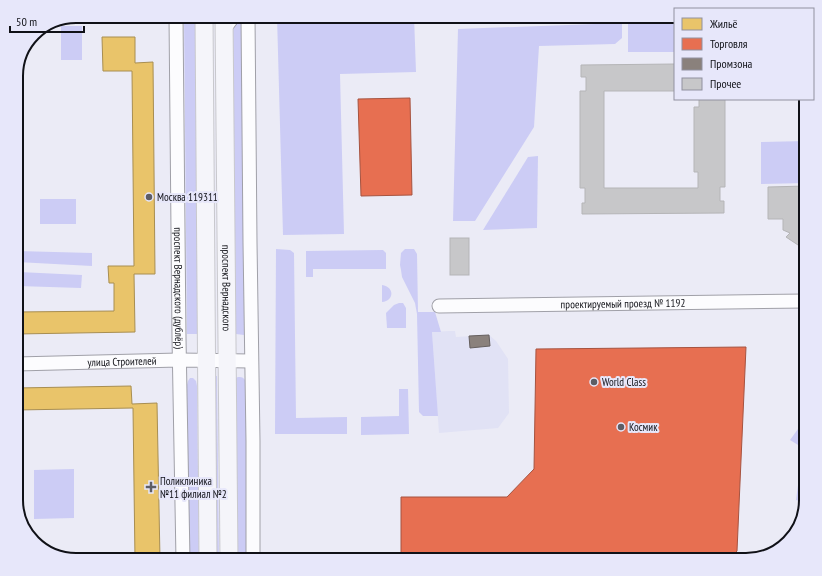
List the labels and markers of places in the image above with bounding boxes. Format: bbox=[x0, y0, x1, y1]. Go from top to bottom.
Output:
place label: Москва 119311 bbox=[157, 190, 218, 204]
marker: Москва 119311 bbox=[144, 192, 154, 202]
place label: World Class bbox=[602, 375, 646, 389]
marker: World Class bbox=[589, 377, 599, 387]
place label: Космик bbox=[629, 420, 658, 434]
marker: Космик bbox=[616, 422, 626, 432]
place label: Поликлиника №11 филиал №2 bbox=[160, 474, 227, 501]
marker: Поликлиника №11 филиал №2 bbox=[145, 481, 157, 493]

